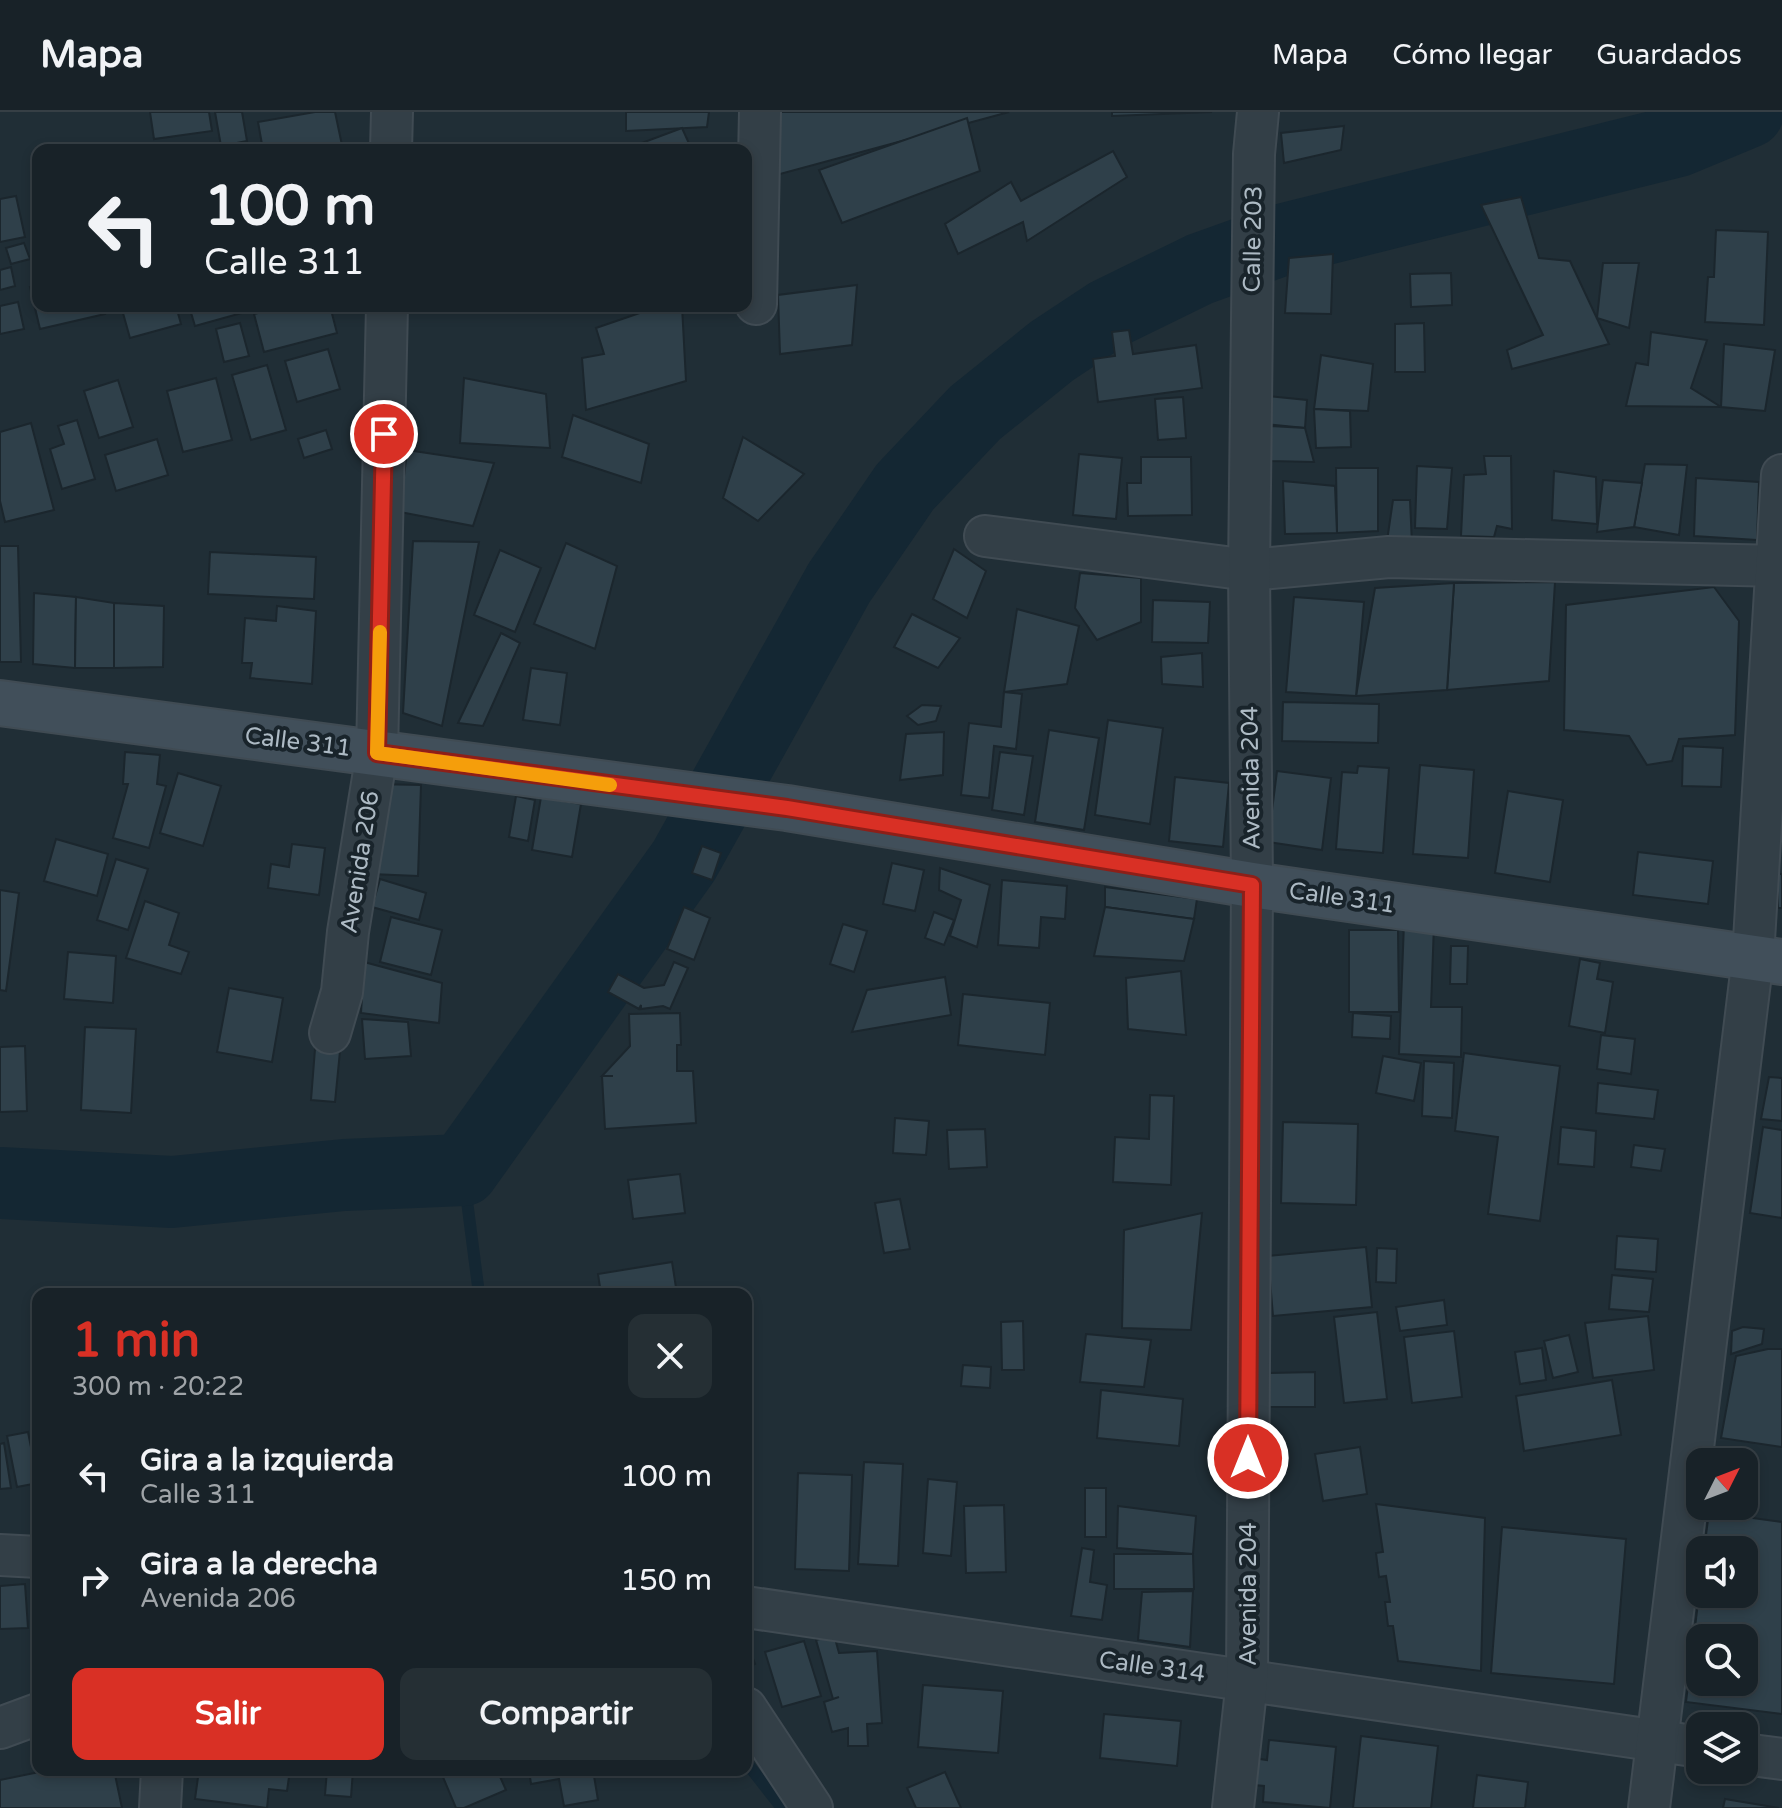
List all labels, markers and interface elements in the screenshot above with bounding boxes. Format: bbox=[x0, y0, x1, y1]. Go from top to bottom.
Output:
text: Mapa bbox=[40, 32, 143, 78]
text: Mapa bbox=[1272, 38, 1348, 72]
text: Cómo llegar bbox=[1392, 38, 1552, 72]
text: Guardados bbox=[1596, 38, 1742, 72]
text: 100 m bbox=[204, 173, 375, 240]
icon: left bbox=[72, 176, 176, 280]
street label: Calle 203 bbox=[1238, 185, 1268, 293]
text: Calle 311 bbox=[204, 241, 365, 284]
pin bbox=[350, 400, 418, 468]
icon: arrive bbox=[362, 412, 406, 456]
street label: Avenida 204 bbox=[1235, 706, 1267, 850]
street label: Calle 311 bbox=[243, 721, 353, 763]
street label: Avenida 206 bbox=[334, 789, 386, 935]
street label: Calle 311 bbox=[1287, 876, 1397, 920]
text: 1 min bbox=[72, 1312, 200, 1370]
button: close bbox=[628, 1314, 712, 1398]
text: 300 m · 20:22 bbox=[72, 1371, 244, 1402]
position arrow bbox=[1206, 1416, 1290, 1500]
text: Gira a la izquierda bbox=[140, 1442, 394, 1479]
north arrow bbox=[1686, 1448, 1758, 1520]
map controls bbox=[1686, 1448, 1758, 1784]
icon: left bbox=[72, 1454, 116, 1498]
text: 100 m bbox=[620, 1458, 712, 1495]
text: Calle 311 bbox=[140, 1479, 256, 1510]
street label: Avenida 204 bbox=[1234, 1522, 1263, 1666]
button: sound bbox=[1686, 1536, 1758, 1608]
text: Gira a la derecha bbox=[140, 1546, 378, 1583]
icon: right bbox=[72, 1558, 116, 1602]
text: 150 m bbox=[620, 1562, 712, 1599]
text: Avenida 206 bbox=[140, 1583, 296, 1614]
button: search bbox=[1686, 1624, 1758, 1696]
street label: Calle 314 bbox=[1097, 1645, 1207, 1689]
button: Salir bbox=[72, 1668, 384, 1760]
button: Compartir bbox=[400, 1668, 712, 1760]
button: layers bbox=[1686, 1712, 1758, 1784]

